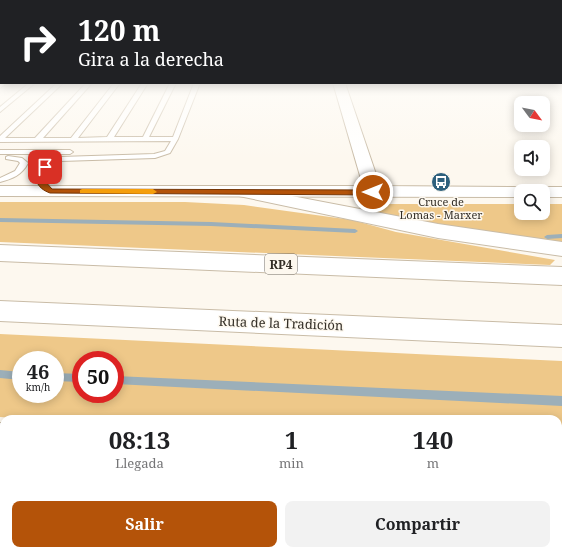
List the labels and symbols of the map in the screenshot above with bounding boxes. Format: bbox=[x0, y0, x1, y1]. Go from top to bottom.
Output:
north arrow bbox=[514, 96, 550, 132]
pin bbox=[28, 150, 62, 184]
position arrow bbox=[352, 171, 394, 213]
bus stop icon: Cruce de Lomas - Marxer bbox=[430, 171, 452, 193]
place label: Cruce de Lomas - Marxer bbox=[400, 194, 483, 222]
road number: RP4 bbox=[265, 254, 297, 274]
street label: Ruta de la Tradición bbox=[218, 312, 344, 334]
speed limit sign: 50 bbox=[72, 351, 124, 403]

